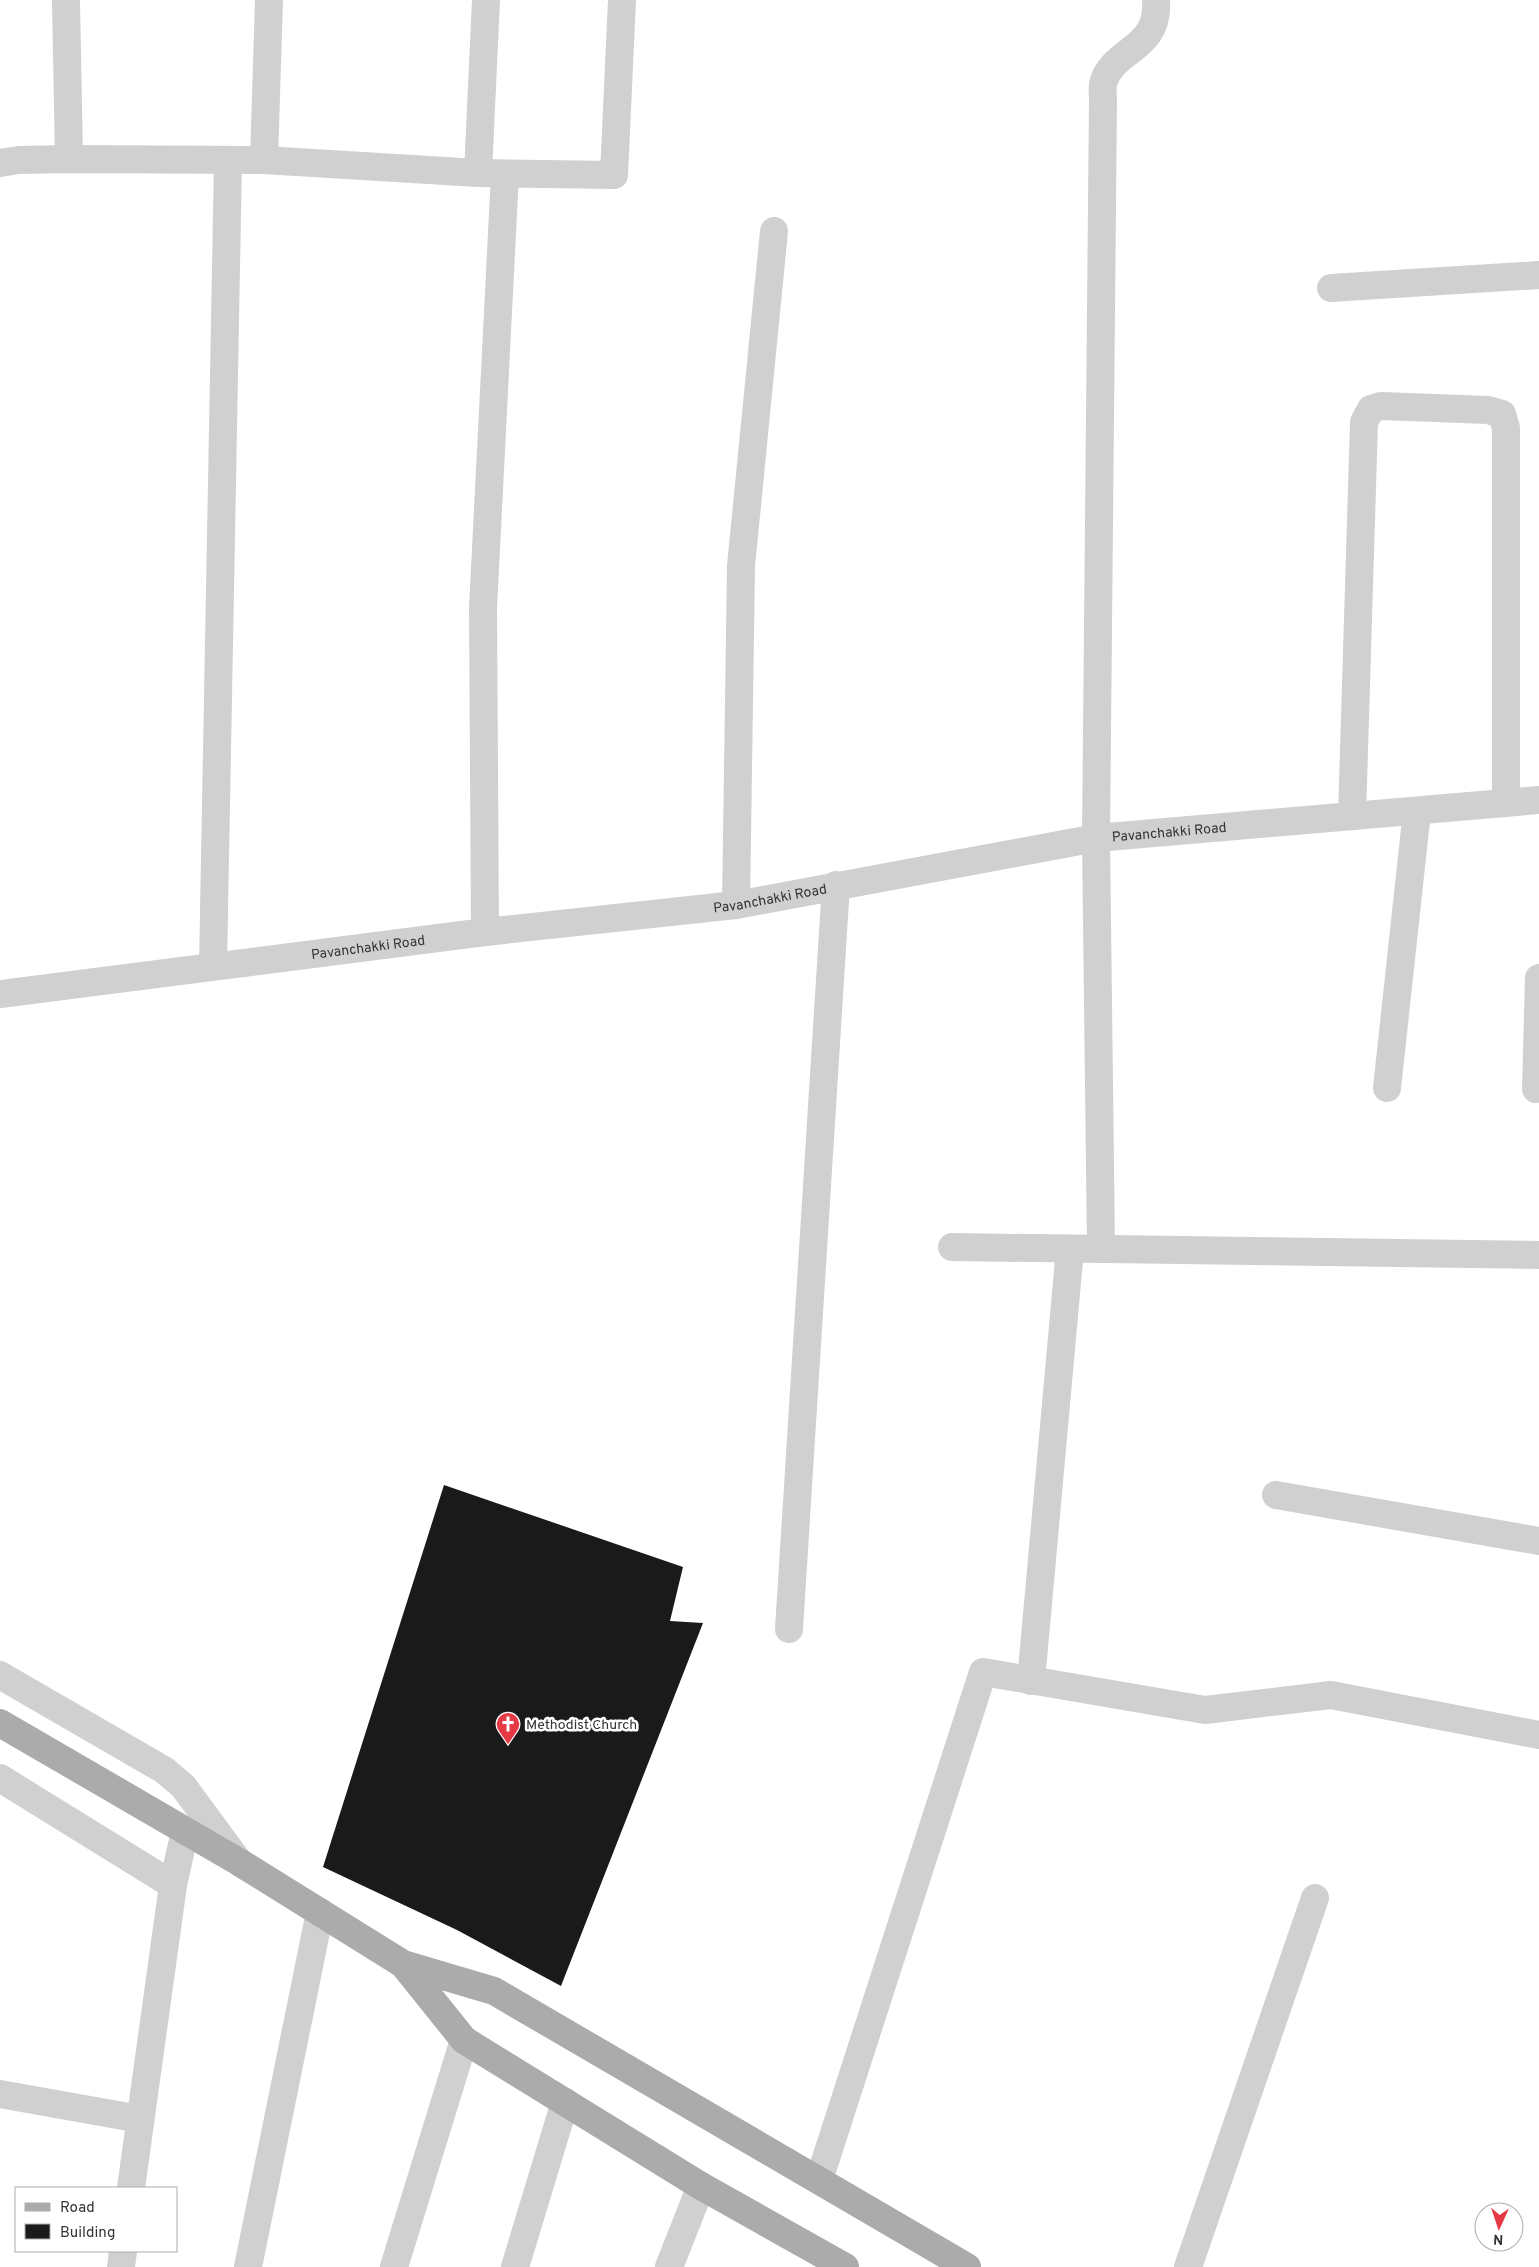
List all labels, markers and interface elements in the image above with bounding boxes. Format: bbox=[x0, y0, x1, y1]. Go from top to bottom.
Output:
street label: Pavanchakki Road bbox=[1111, 820, 1227, 847]
street label: Pavanchakki Road bbox=[713, 881, 828, 917]
street label: Pavanchakki Road bbox=[310, 933, 426, 964]
church icon: Methodist Church bbox=[495, 1711, 521, 1745]
place label: Methodist Church bbox=[526, 1717, 637, 1734]
legend bbox=[15, 2187, 178, 2252]
text: Road bbox=[60, 2199, 95, 2218]
north arrow bbox=[1474, 2202, 1524, 2252]
text: Building bbox=[60, 2224, 115, 2243]
text: N bbox=[1493, 2230, 1504, 2247]

